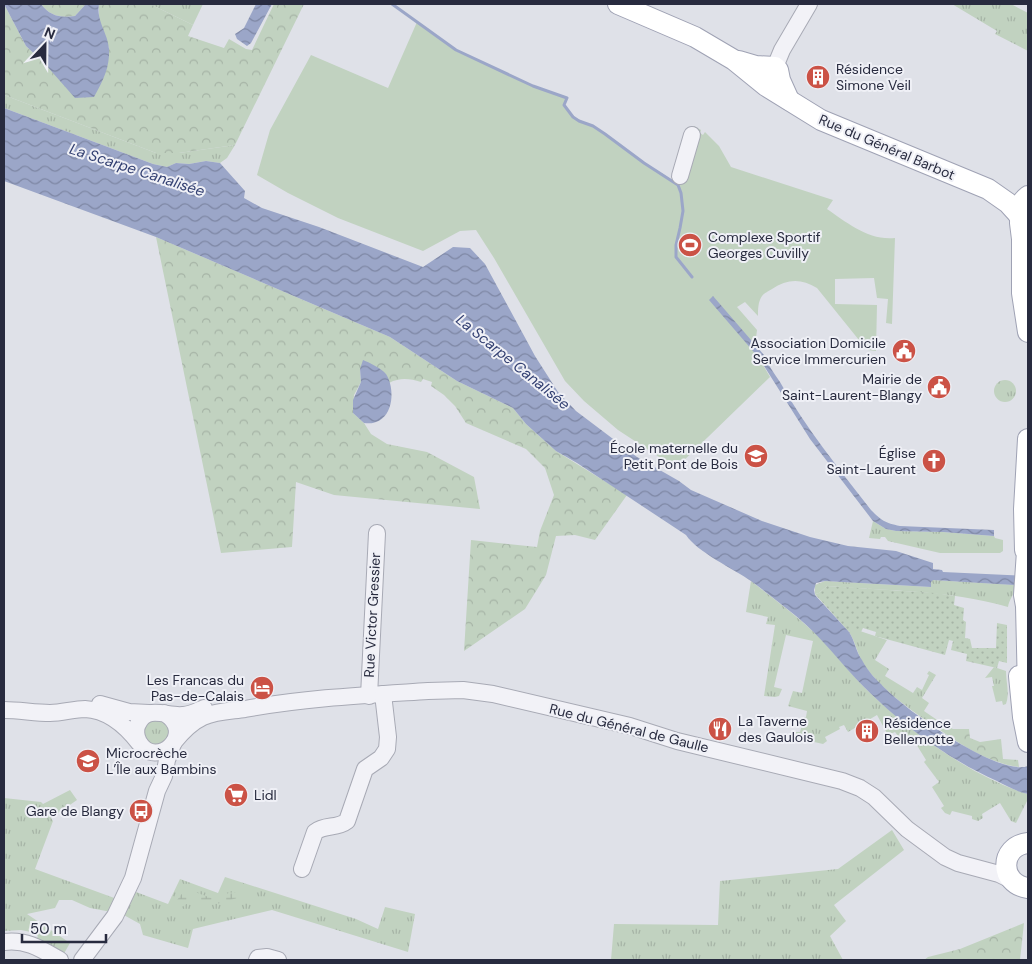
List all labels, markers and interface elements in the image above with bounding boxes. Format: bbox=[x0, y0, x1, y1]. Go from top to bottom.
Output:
north arrow bbox=[20, 20, 70, 70]
text: N bbox=[42, 23, 58, 43]
place label: Résidence Simone Veil bbox=[836, 60, 911, 94]
building icon: Résidence Simone Veil bbox=[805, 64, 831, 90]
street label: Rue du Général Barbot bbox=[816, 110, 958, 184]
water label: La Scarpe Canalisée bbox=[67, 139, 208, 201]
place label: Complexe Sportif Georges Cuvilly bbox=[708, 228, 821, 262]
sports icon: Complexe Sportif Georges Cuvilly bbox=[677, 232, 703, 258]
water label: La Scarpe Canalisée bbox=[452, 310, 574, 414]
place label: Association Domicile Service Immercurien bbox=[750, 334, 886, 368]
public building icon: Association Domicile Service Immercurien bbox=[891, 338, 917, 364]
place label: Mairie de Saint-Laurent-Blangy bbox=[782, 370, 922, 404]
public building icon: Mairie de Saint-Laurent-Blangy bbox=[926, 374, 952, 400]
place label: École maternelle du Petit Pont de Bois bbox=[610, 439, 738, 473]
school or university icon: École maternelle du Petit Pont de Bois bbox=[743, 443, 769, 469]
place label: Église Saint-Laurent bbox=[826, 444, 916, 478]
church icon: Église Saint-Laurent bbox=[921, 448, 947, 474]
street label: Rue Victor Gressier bbox=[360, 552, 384, 678]
place label: Les Francas du Pas-de-Calais bbox=[147, 671, 244, 705]
hotel icon: Les Francas du Pas-de-Calais bbox=[249, 675, 275, 701]
street label: Rue du Général de Gaulle bbox=[547, 699, 711, 757]
place label: La Taverne des Gaulois bbox=[738, 712, 814, 746]
place label: Résidence Bellemotte bbox=[884, 714, 954, 748]
restaurant icon: La Taverne des Gaulois bbox=[707, 716, 733, 742]
building icon: Résidence Bellemotte bbox=[854, 718, 880, 744]
place label: Microcrèche L’Île aux Bambins bbox=[106, 744, 216, 778]
school or university icon: Microcrèche L’Île aux Bambins bbox=[75, 748, 101, 774]
supermarket icon: Lidl bbox=[223, 782, 249, 808]
place label: Lidl bbox=[254, 786, 277, 804]
bus stop icon: Gare de Blangy bbox=[128, 798, 154, 824]
place label: Gare de Blangy bbox=[26, 802, 124, 820]
scale bar bbox=[22, 912, 106, 944]
text: 50 m bbox=[30, 919, 67, 939]

